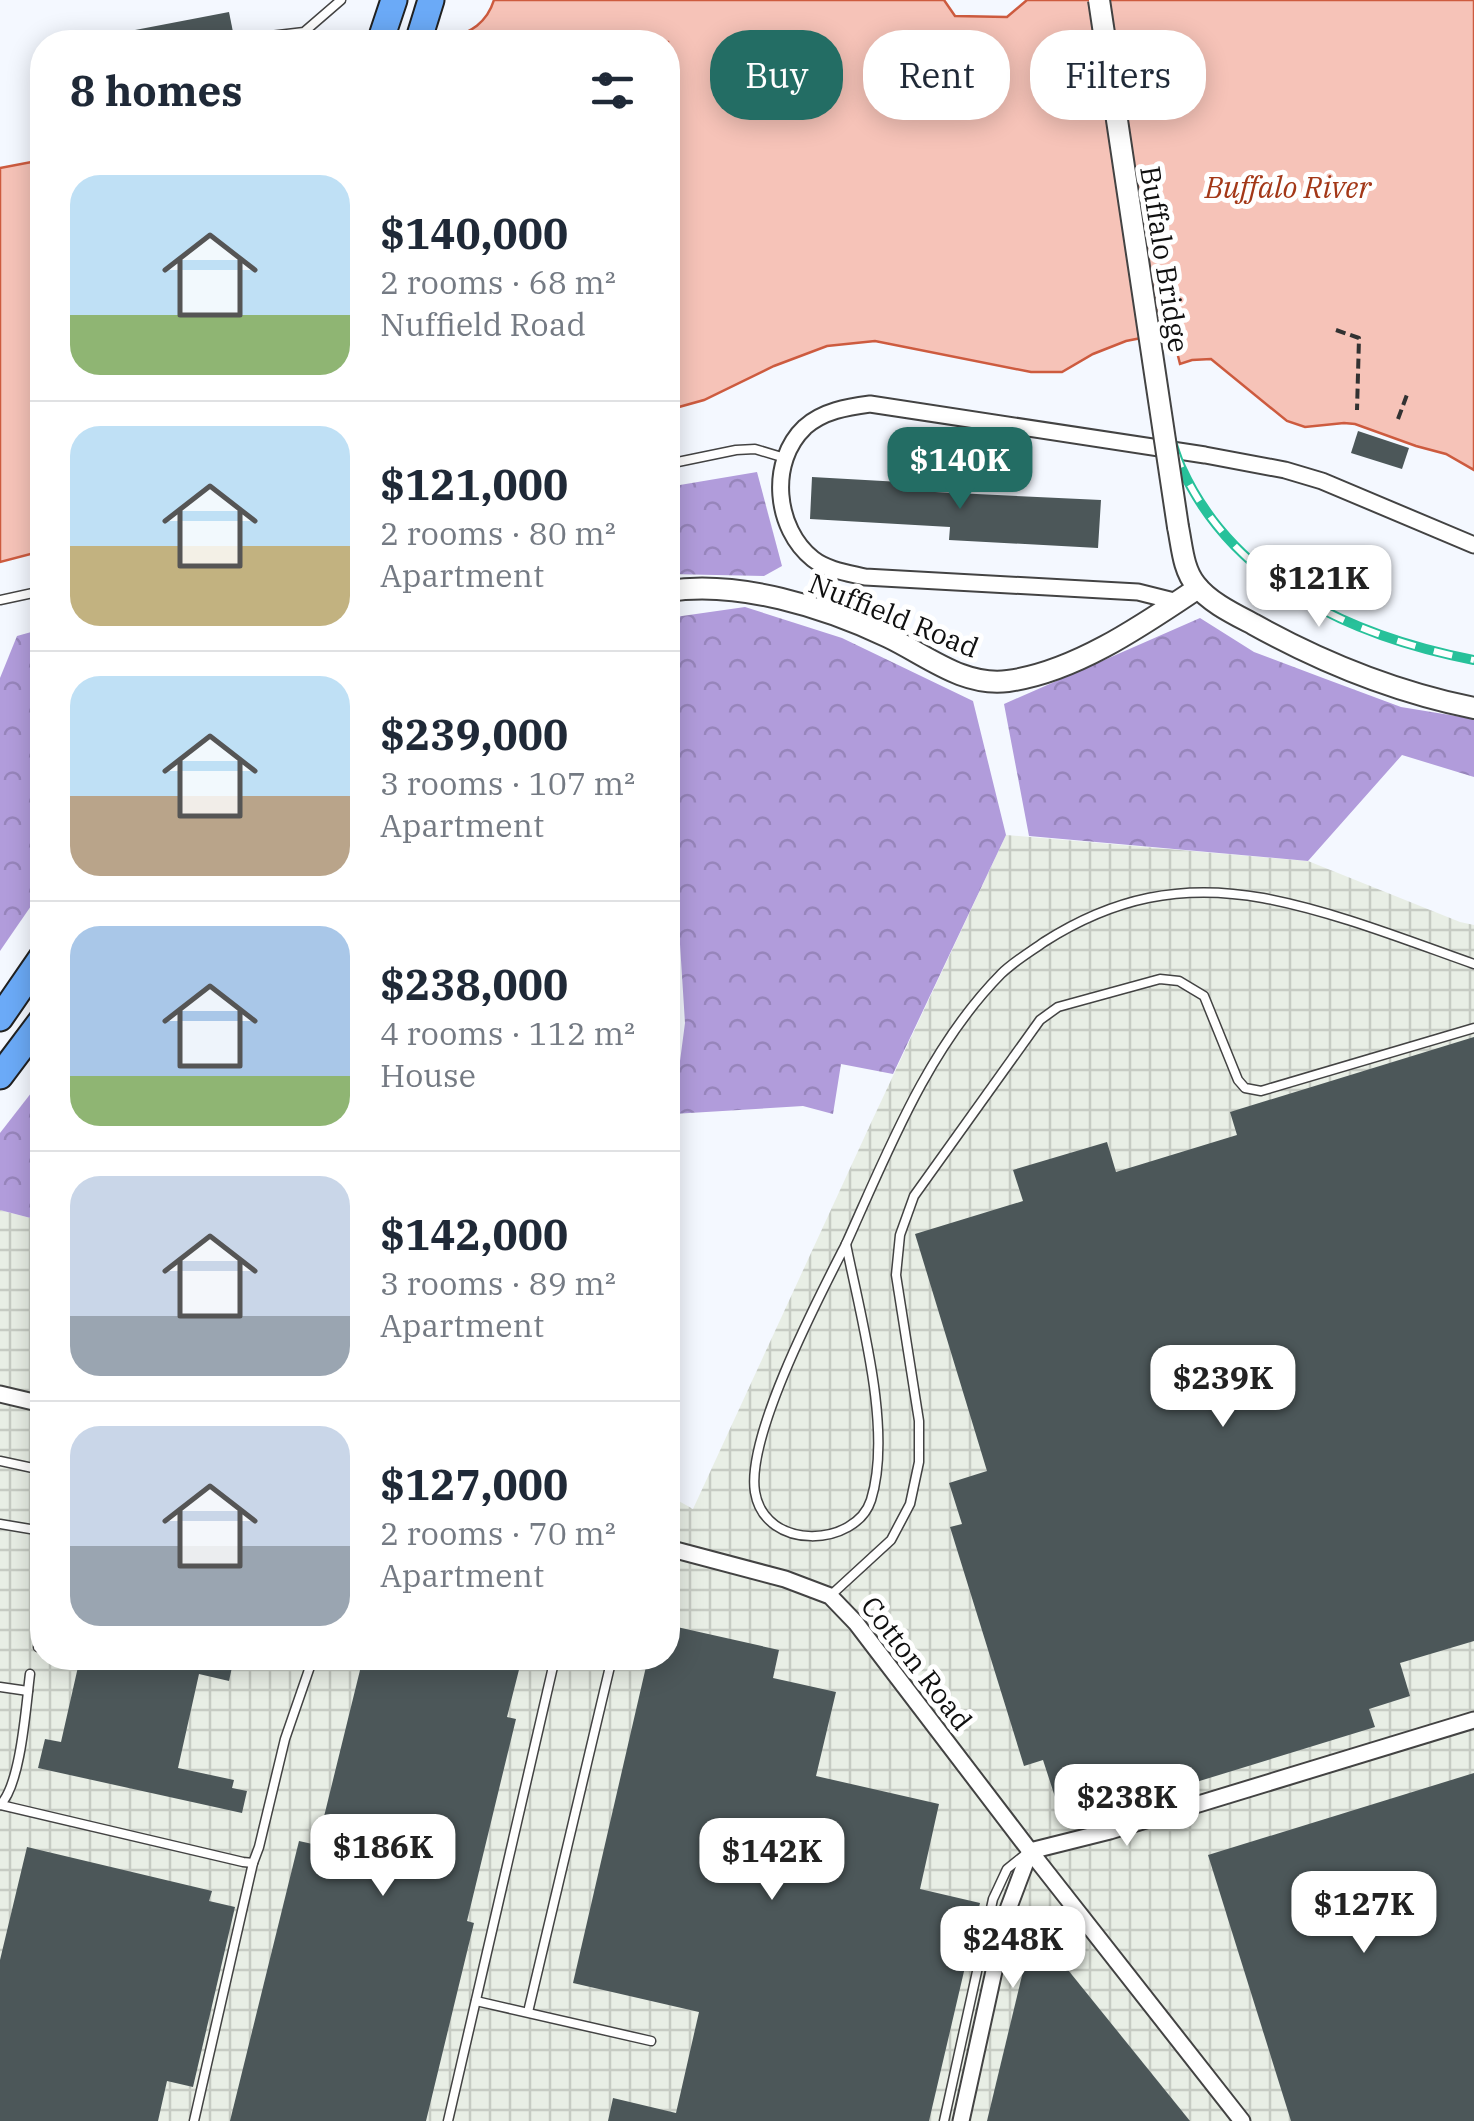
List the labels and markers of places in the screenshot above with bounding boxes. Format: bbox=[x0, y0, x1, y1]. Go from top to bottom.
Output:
pin: $140K bbox=[890, 427, 1030, 512]
pin: $121K bbox=[1249, 545, 1389, 630]
pin: $239K bbox=[1153, 1345, 1293, 1430]
pin: $238K bbox=[1057, 1764, 1197, 1849]
pin: $186K bbox=[313, 1814, 453, 1899]
pin: $142K bbox=[702, 1818, 842, 1903]
pin: $127K bbox=[1294, 1871, 1434, 1956]
pin: $248K bbox=[943, 1906, 1083, 1991]

